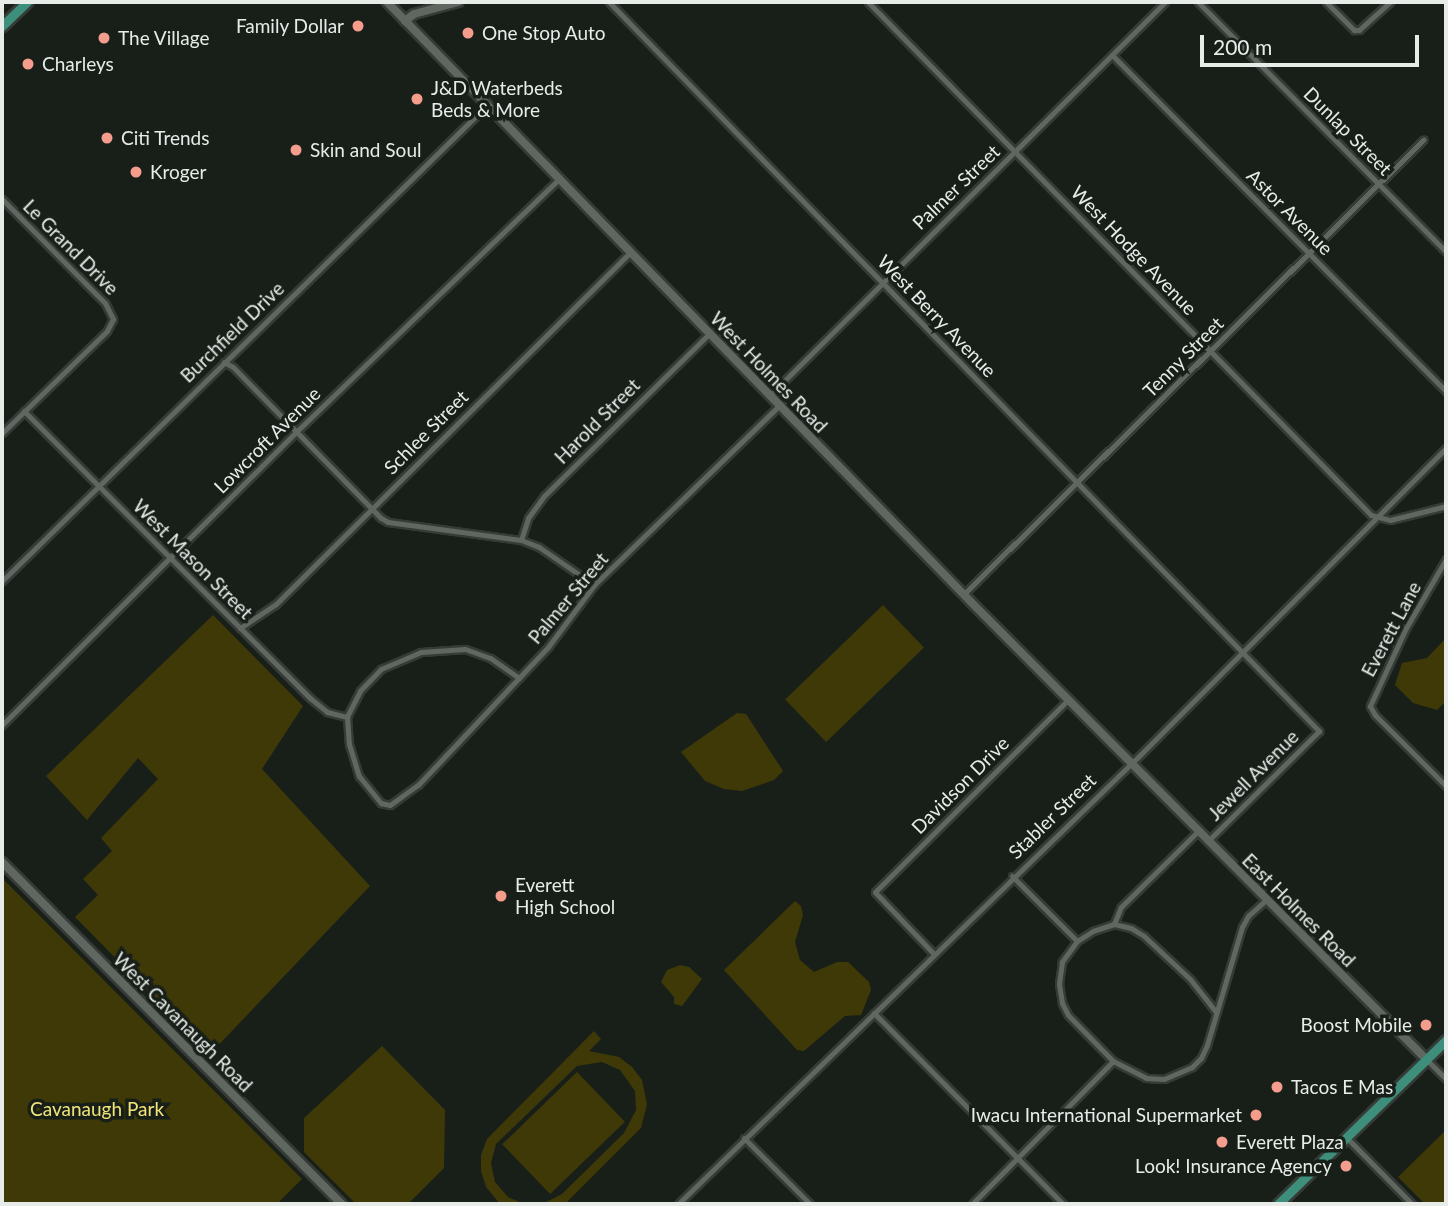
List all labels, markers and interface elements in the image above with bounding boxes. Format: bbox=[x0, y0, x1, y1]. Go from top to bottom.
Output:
place label: Family Dollar bbox=[235, 15, 344, 37]
marker: Family Dollar bbox=[350, 18, 366, 34]
scale bar bbox=[1203, 21, 1422, 65]
place label: One Stop Auto bbox=[482, 22, 606, 44]
marker: One Stop Auto bbox=[460, 25, 476, 41]
place label: The Village bbox=[118, 27, 210, 49]
marker: The Village bbox=[96, 30, 112, 46]
text: 200 m bbox=[1213, 34, 1272, 59]
place label: Charleys bbox=[42, 53, 114, 75]
marker: Charleys bbox=[20, 56, 36, 72]
place label: J&D Waterbeds Beds & More bbox=[431, 77, 563, 121]
street label: Dunlap Street bbox=[1299, 82, 1397, 180]
marker: J&D Waterbeds Beds & More bbox=[409, 91, 425, 107]
place label: Citi Trends bbox=[121, 127, 210, 149]
marker: Citi Trends bbox=[99, 130, 115, 146]
place label: Skin and Soul bbox=[310, 139, 421, 161]
street label: Palmer Street bbox=[908, 140, 1004, 234]
marker: Skin and Soul bbox=[288, 142, 304, 158]
place label: Kroger bbox=[150, 161, 207, 183]
marker: Kroger bbox=[128, 164, 144, 180]
street label: Astor Avenue bbox=[1242, 164, 1338, 260]
street label: West Hodge Avenue bbox=[1066, 180, 1202, 320]
street label: Le Grand Drive bbox=[19, 195, 123, 299]
street label: West Berry Avenue bbox=[872, 250, 1002, 382]
street label: Burchfield Drive bbox=[176, 277, 288, 387]
street label: West Holmes Road bbox=[706, 307, 832, 437]
street label: Tenny Street bbox=[1138, 312, 1228, 402]
street label: Harold Street bbox=[550, 374, 644, 468]
street label: Lowcroft Avenue bbox=[209, 382, 325, 498]
street label: Schlee Street bbox=[379, 385, 473, 479]
street label: West Mason Street bbox=[128, 494, 258, 624]
street label: Palmer Street bbox=[523, 548, 613, 648]
street label: Everett Lane bbox=[1356, 578, 1426, 680]
street label: Jewell Avenue bbox=[1203, 725, 1303, 825]
street label: Davidson Drive bbox=[907, 732, 1013, 838]
street label: Stabler Street bbox=[1003, 769, 1101, 863]
street label: East Holmes Road bbox=[1238, 849, 1360, 971]
place label: Everett High School bbox=[515, 874, 615, 918]
marker: Everett High School bbox=[493, 888, 509, 904]
street label: West Cavanaugh Road bbox=[109, 948, 257, 1096]
place label: Boost Mobile bbox=[1301, 1014, 1412, 1036]
marker: Boost Mobile bbox=[1418, 1017, 1434, 1033]
place label: Tacos E Mas bbox=[1291, 1076, 1393, 1098]
marker: Tacos E Mas bbox=[1269, 1079, 1285, 1095]
park label: Cavanaugh Park bbox=[30, 1098, 164, 1120]
place label: Iwacu International Supermarket bbox=[971, 1104, 1242, 1126]
marker: Iwacu International Supermarket bbox=[1248, 1107, 1264, 1123]
place label: Everett Plaza bbox=[1236, 1131, 1344, 1153]
marker: Everett Plaza bbox=[1214, 1134, 1230, 1150]
place label: Look! Insurance Agency bbox=[1134, 1155, 1332, 1177]
marker: Look! Insurance Agency bbox=[1338, 1158, 1354, 1174]

